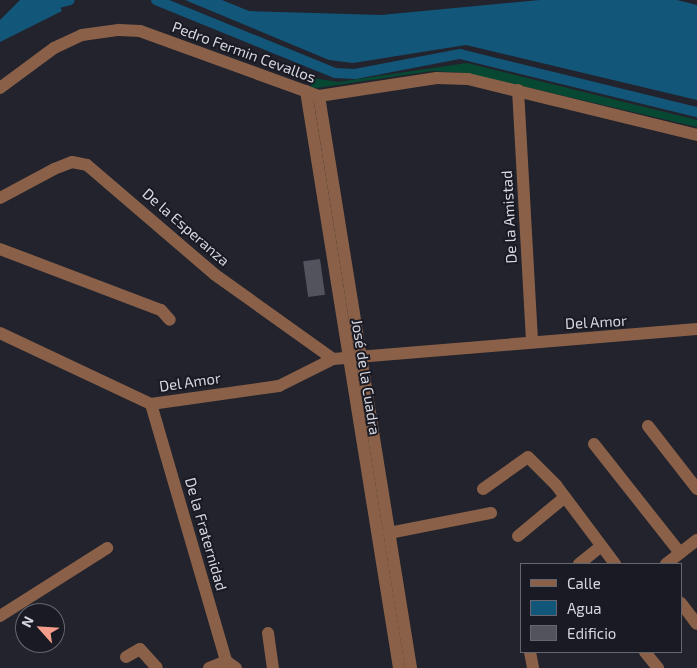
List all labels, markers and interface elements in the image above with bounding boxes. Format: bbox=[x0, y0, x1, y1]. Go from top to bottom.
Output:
street label: Pedro Fermin Cevallos bbox=[170, 18, 318, 86]
street label: De la Amistad bbox=[498, 170, 520, 264]
street label: De la Esperanza bbox=[139, 184, 233, 270]
street label: Del Amor bbox=[564, 311, 628, 333]
street label: José de la Cuadra bbox=[348, 318, 384, 436]
street label: Del Amor bbox=[158, 369, 222, 395]
street label: De la Fraternidad bbox=[181, 475, 231, 593]
legend bbox=[520, 563, 682, 653]
text: Calle bbox=[567, 574, 601, 592]
text: Agua bbox=[567, 599, 602, 617]
north arrow bbox=[15, 603, 65, 653]
text: N bbox=[17, 613, 37, 630]
text: Edificio bbox=[567, 624, 616, 642]

